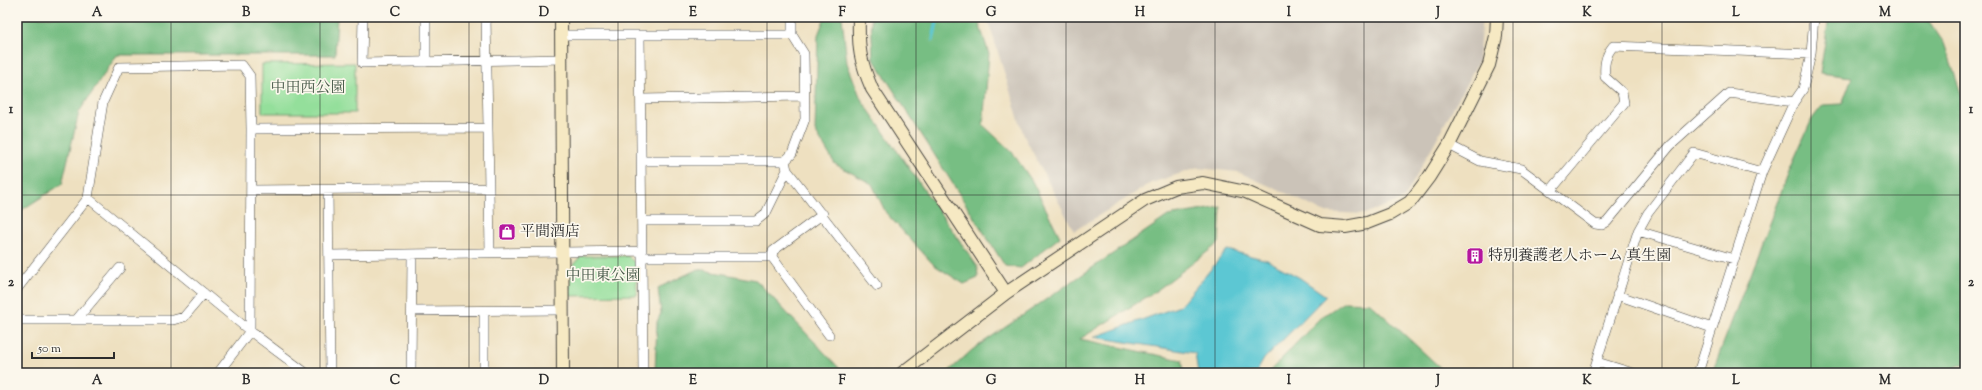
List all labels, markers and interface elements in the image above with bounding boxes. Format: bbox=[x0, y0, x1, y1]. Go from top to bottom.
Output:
text: A bbox=[92, 4, 103, 22]
text: B bbox=[242, 4, 251, 22]
text: C bbox=[390, 4, 400, 22]
text: D bbox=[539, 4, 549, 22]
text: E bbox=[689, 4, 697, 22]
text: F bbox=[838, 4, 846, 22]
text: G bbox=[986, 4, 997, 22]
text: H bbox=[1135, 4, 1146, 22]
text: I bbox=[1287, 4, 1292, 22]
text: J bbox=[1435, 4, 1440, 22]
text: K bbox=[1582, 4, 1592, 22]
text: L bbox=[1732, 4, 1740, 22]
text: M bbox=[1879, 4, 1891, 22]
park label: 中田西公園 bbox=[270, 78, 346, 99]
text: 1 bbox=[9, 101, 14, 119]
text: 1 bbox=[1969, 101, 1974, 119]
shop icon: 平間酒店 bbox=[497, 222, 517, 242]
place label: 平間酒店 bbox=[520, 222, 580, 243]
building icon: 特別養護老人ホーム 真生園 bbox=[1465, 246, 1485, 266]
place label: 特別養護老人ホーム 真生園 bbox=[1488, 246, 1671, 267]
park label: 中田東公園 bbox=[565, 266, 641, 287]
text: 2 bbox=[8, 274, 15, 292]
text: 2 bbox=[1968, 274, 1975, 292]
scale bar bbox=[32, 334, 114, 360]
text: 50 m bbox=[37, 340, 61, 358]
text: A bbox=[92, 372, 103, 390]
text: B bbox=[242, 372, 251, 390]
text: C bbox=[390, 372, 400, 390]
text: D bbox=[539, 372, 549, 390]
text: E bbox=[689, 372, 697, 390]
text: F bbox=[838, 372, 846, 390]
text: G bbox=[986, 372, 997, 390]
text: H bbox=[1135, 372, 1146, 390]
text: I bbox=[1287, 372, 1292, 390]
text: J bbox=[1435, 372, 1440, 390]
text: K bbox=[1582, 372, 1592, 390]
text: L bbox=[1732, 372, 1740, 390]
text: M bbox=[1879, 372, 1891, 390]

